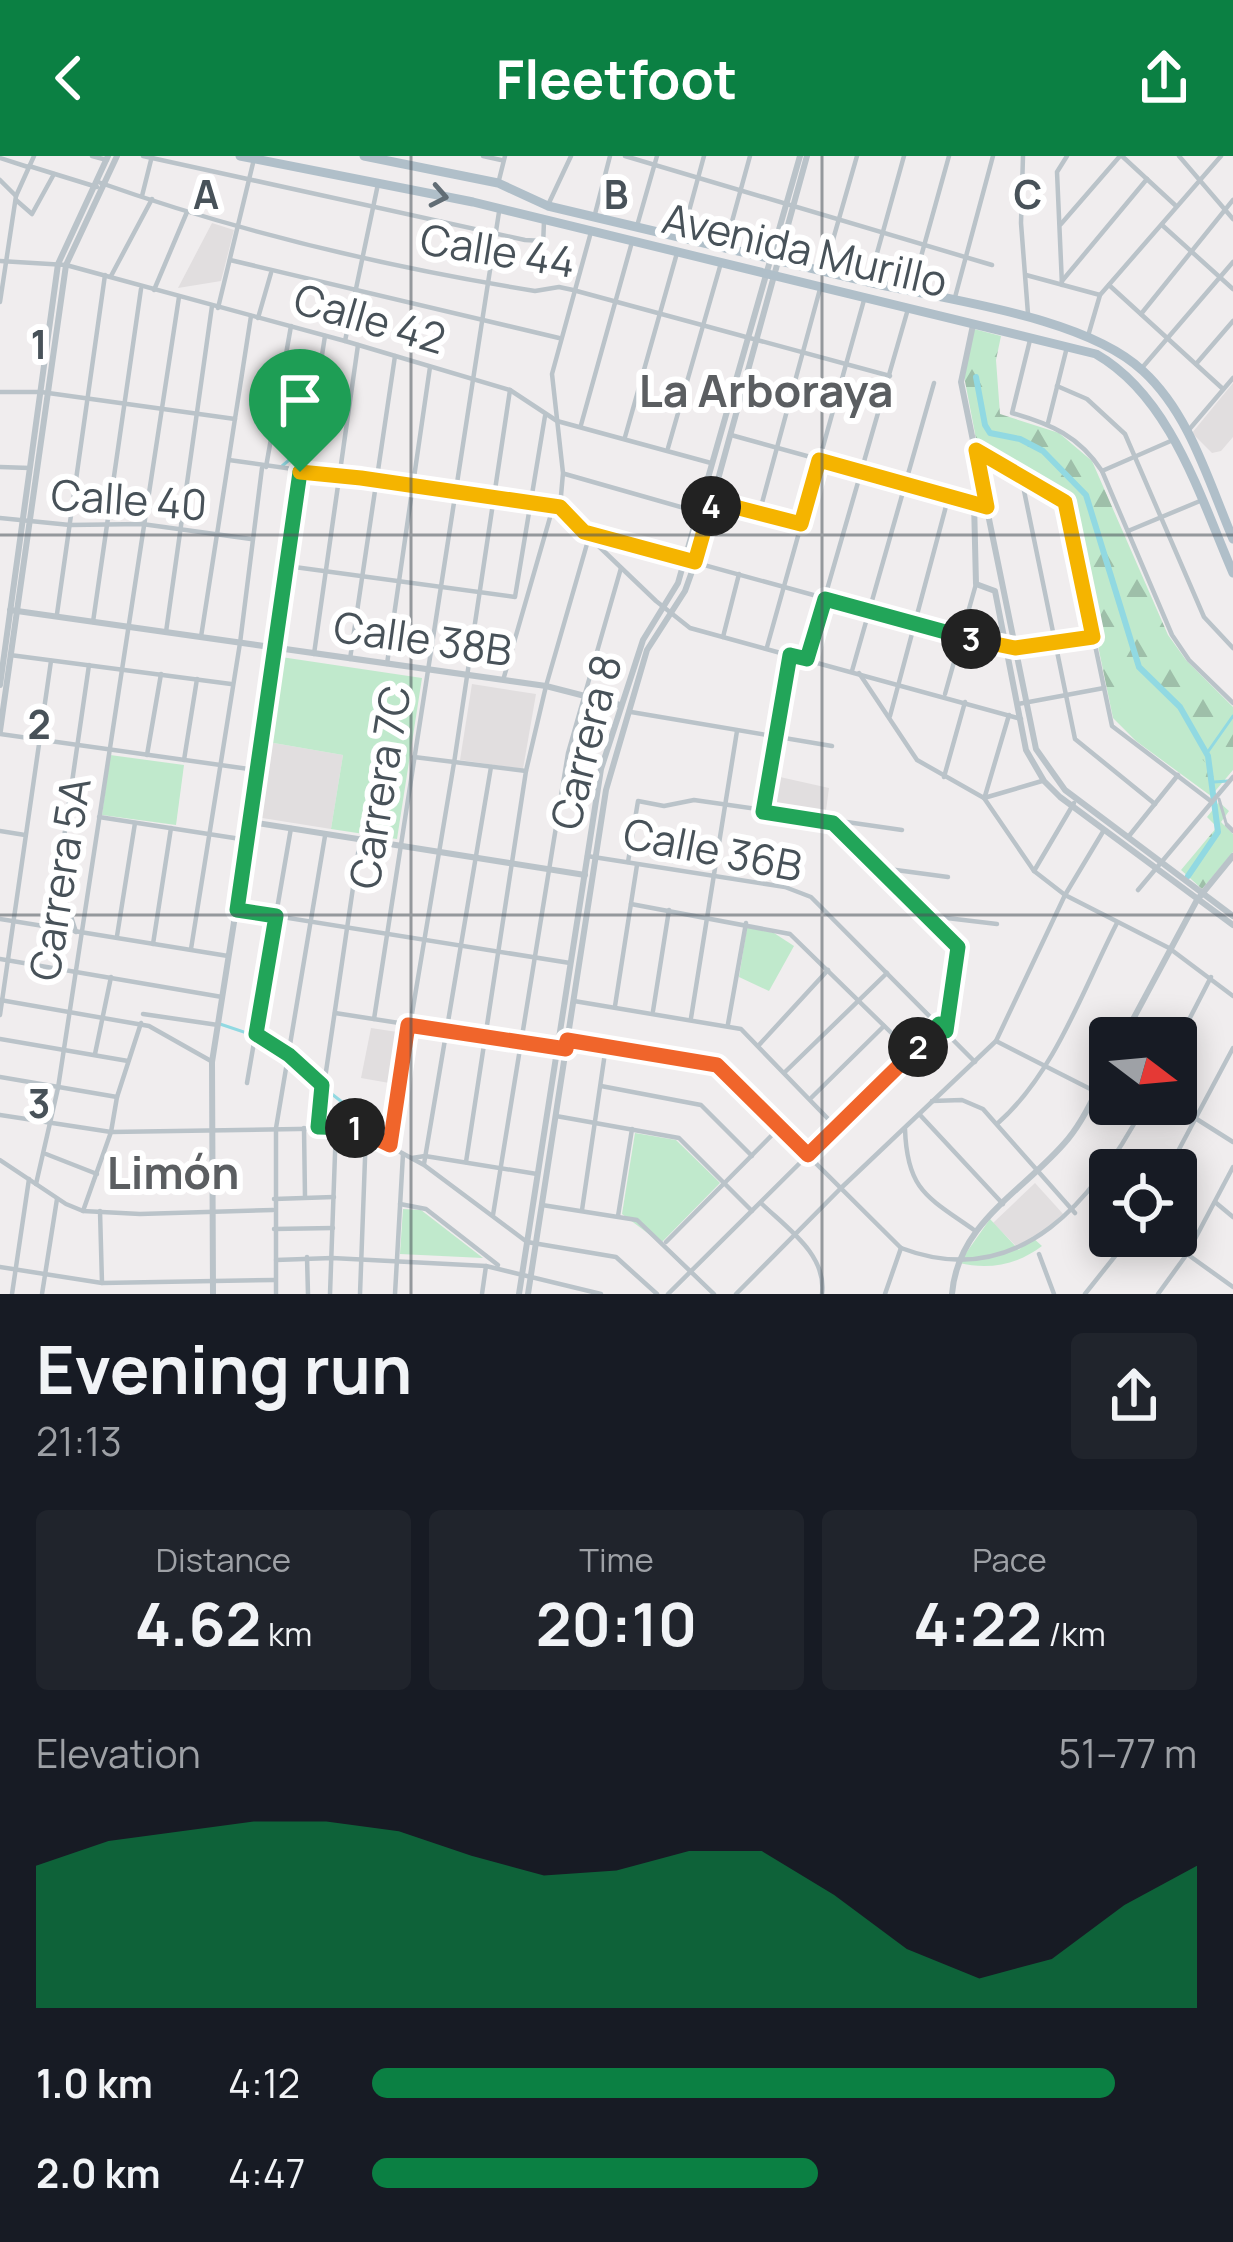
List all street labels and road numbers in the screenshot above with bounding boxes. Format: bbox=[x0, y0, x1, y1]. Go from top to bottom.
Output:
street label: Avenida Murillo bbox=[657, 188, 953, 310]
street label: Calle 44 bbox=[416, 209, 580, 291]
street label: Calle 42 bbox=[288, 269, 452, 367]
street label: Calle 40 bbox=[49, 465, 209, 533]
street label: Calle 38B bbox=[330, 597, 516, 679]
street label: Carrera 8 bbox=[535, 649, 635, 835]
street label: Carrera 7C bbox=[334, 681, 424, 893]
street label: Carrera 5A bbox=[14, 773, 104, 985]
street label: Calle 36B bbox=[619, 803, 807, 895]

